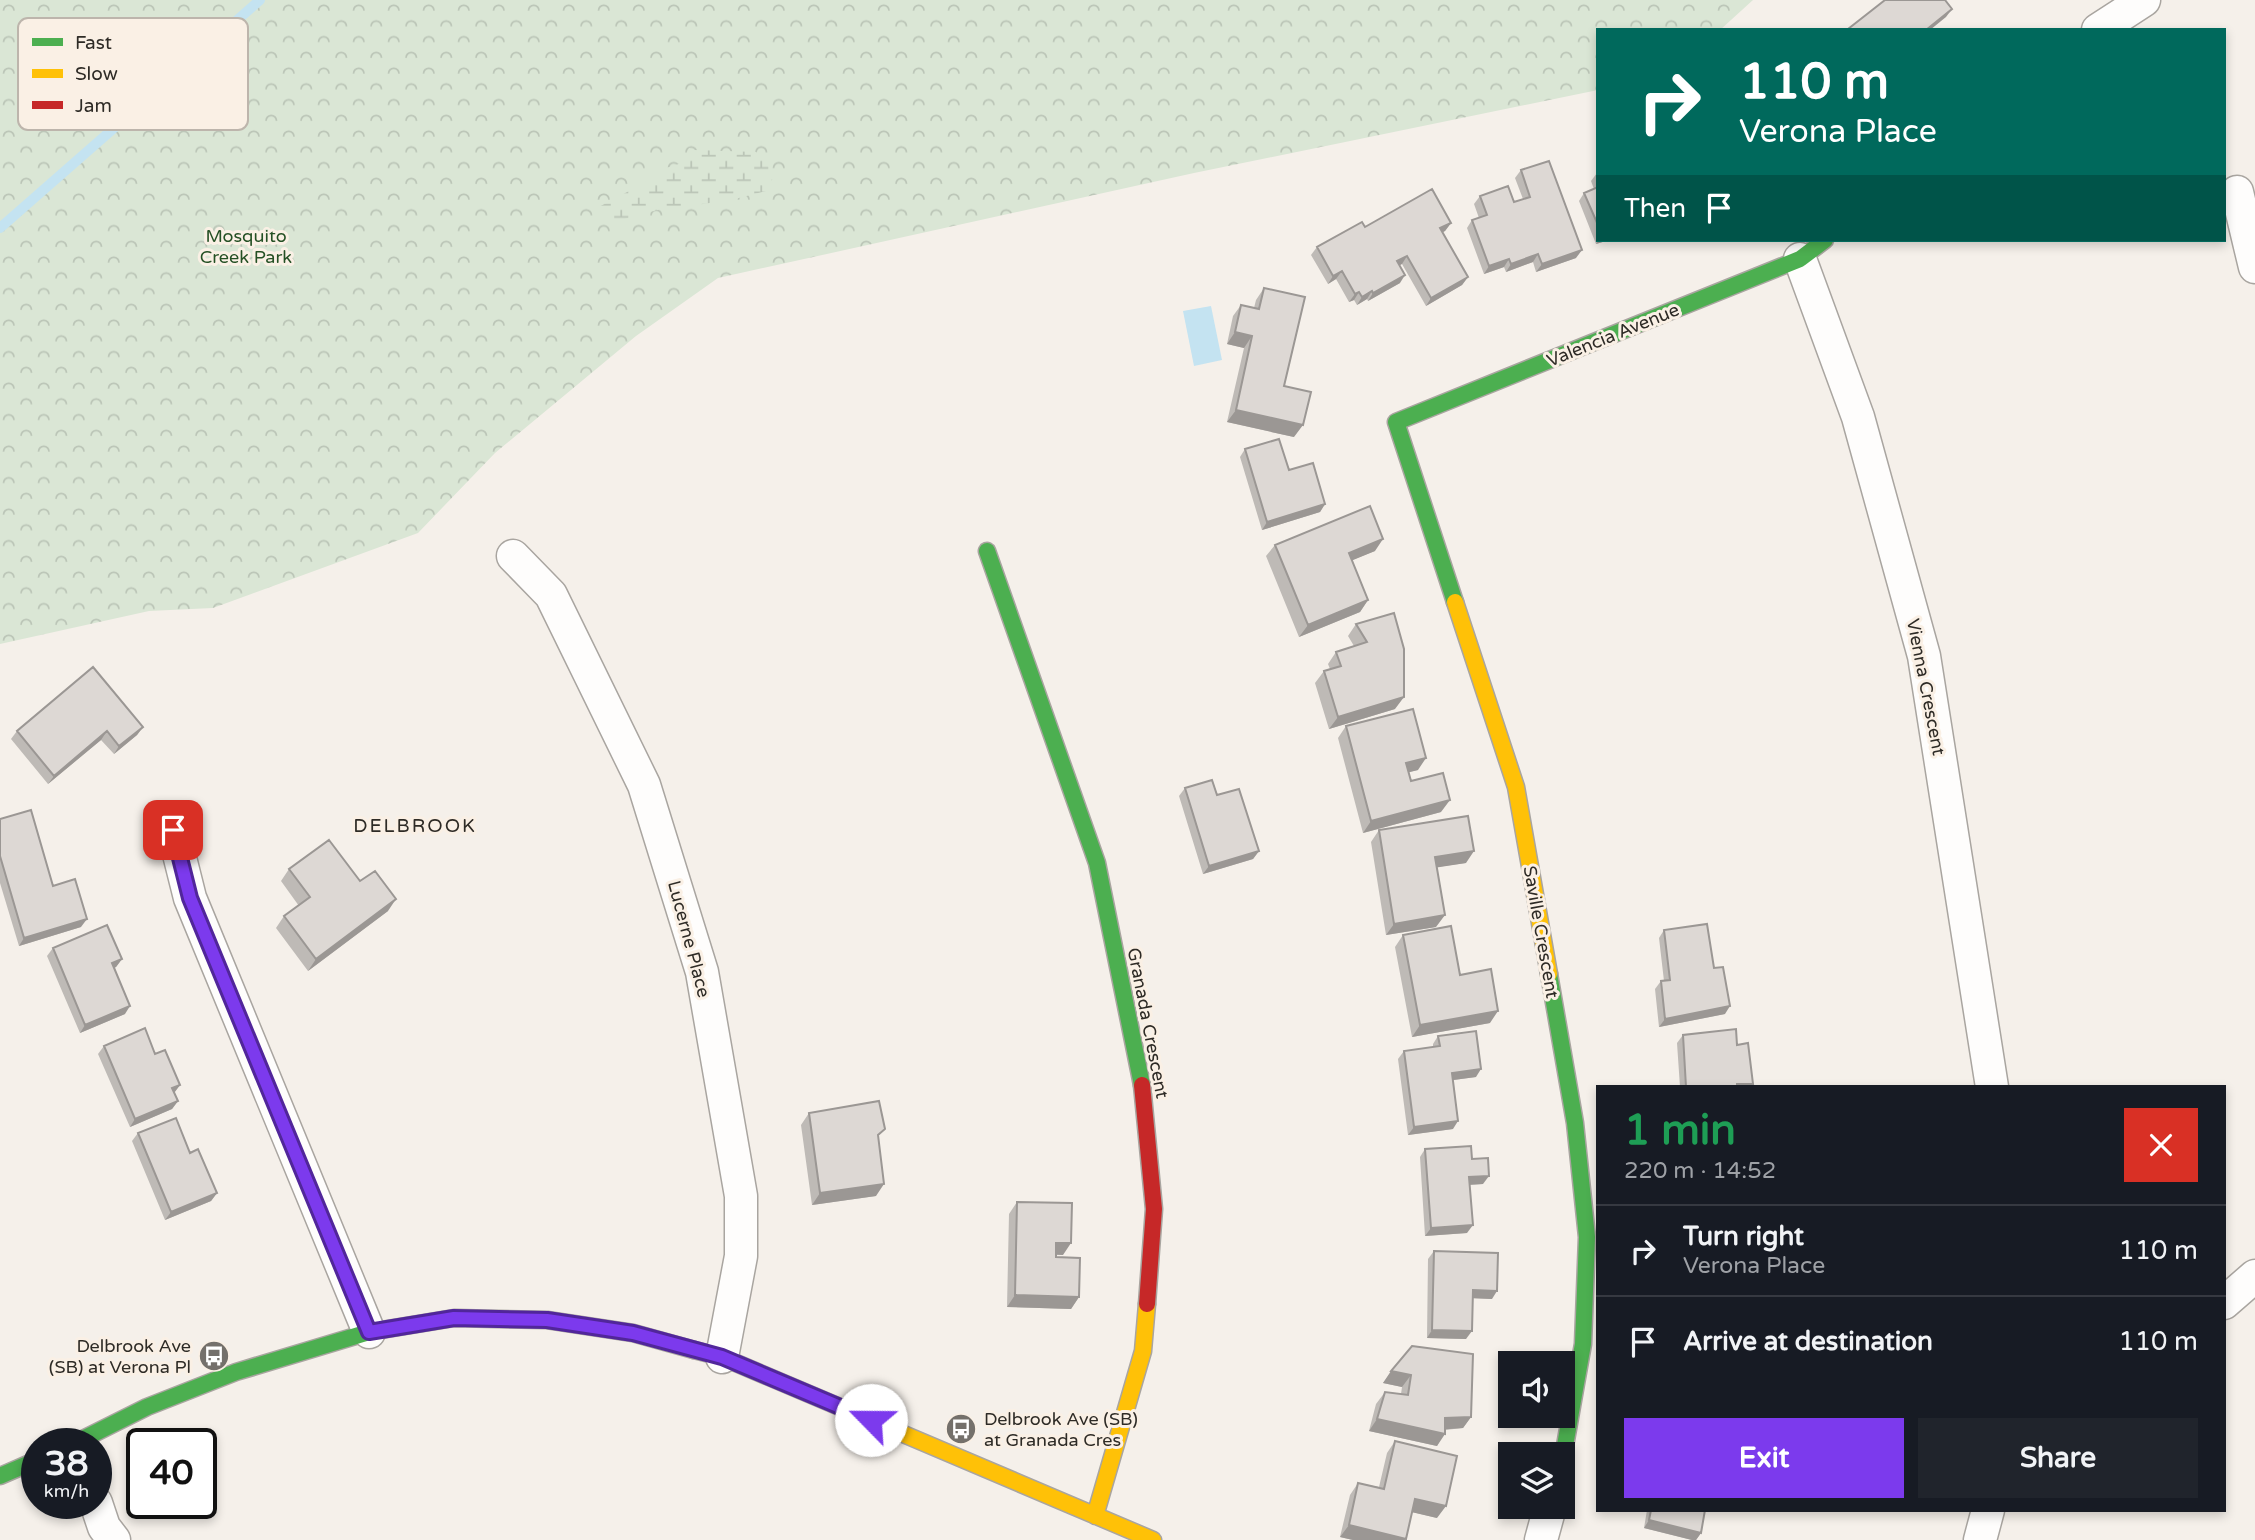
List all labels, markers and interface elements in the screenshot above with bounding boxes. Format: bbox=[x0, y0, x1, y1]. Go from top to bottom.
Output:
legend bbox=[18, 18, 248, 130]
text: Fast bbox=[75, 32, 112, 54]
text: 110 m bbox=[1739, 53, 1889, 112]
icon: right bbox=[1624, 56, 1715, 147]
text: Slow bbox=[75, 63, 118, 85]
text: Jam bbox=[75, 95, 112, 117]
text: Verona Place bbox=[1739, 113, 1937, 151]
icon: arrive bbox=[1700, 189, 1738, 227]
text: Then bbox=[1624, 193, 1686, 224]
park label: Mosquito Creek Park bbox=[200, 225, 292, 268]
street label: Valencia Avenue bbox=[1544, 298, 1682, 372]
street label: Vienna Crescent bbox=[1902, 617, 1950, 757]
pin bbox=[143, 800, 203, 860]
icon: arrive bbox=[154, 811, 192, 849]
district label: DELBROOK bbox=[353, 815, 477, 837]
street label: Saville Crescent bbox=[1519, 864, 1563, 1000]
street label: Lucerne Place bbox=[663, 878, 715, 1000]
street label: Granada Crescent bbox=[1123, 946, 1173, 1100]
text: 1 min bbox=[1624, 1105, 1736, 1156]
button: close bbox=[2124, 1108, 2198, 1182]
text: 220 m · 14:52 bbox=[1624, 1157, 1776, 1185]
text: Turn right bbox=[1683, 1221, 1804, 1252]
icon: right bbox=[1624, 1232, 1662, 1270]
text: 110 m bbox=[2118, 1235, 2198, 1266]
text: Verona Place bbox=[1683, 1252, 1825, 1280]
icon: arrive bbox=[1624, 1323, 1662, 1361]
text: Arrive at destination bbox=[1683, 1326, 1933, 1357]
text: 110 m bbox=[2118, 1326, 2198, 1357]
place label: Delbrook Ave (SB) at Verona Pl bbox=[49, 1335, 191, 1378]
bus stop icon: Delbrook Ave (SB) at Verona Pl bbox=[197, 1339, 231, 1373]
map controls bbox=[1498, 1351, 1575, 1519]
button: sound bbox=[1498, 1351, 1575, 1428]
position arrow bbox=[834, 1383, 908, 1457]
place label: Delbrook Ave (SB) at Granada Cres bbox=[984, 1408, 1138, 1451]
bus stop icon: Delbrook Ave (SB) at Granada Cres bbox=[944, 1412, 978, 1446]
button: Exit bbox=[1624, 1418, 1904, 1498]
button: Share bbox=[1918, 1418, 2198, 1498]
speed limit sign: 40 bbox=[126, 1428, 217, 1519]
button: layers bbox=[1498, 1442, 1575, 1519]
text: 38 bbox=[45, 1443, 88, 1485]
text: km/h bbox=[44, 1480, 89, 1502]

